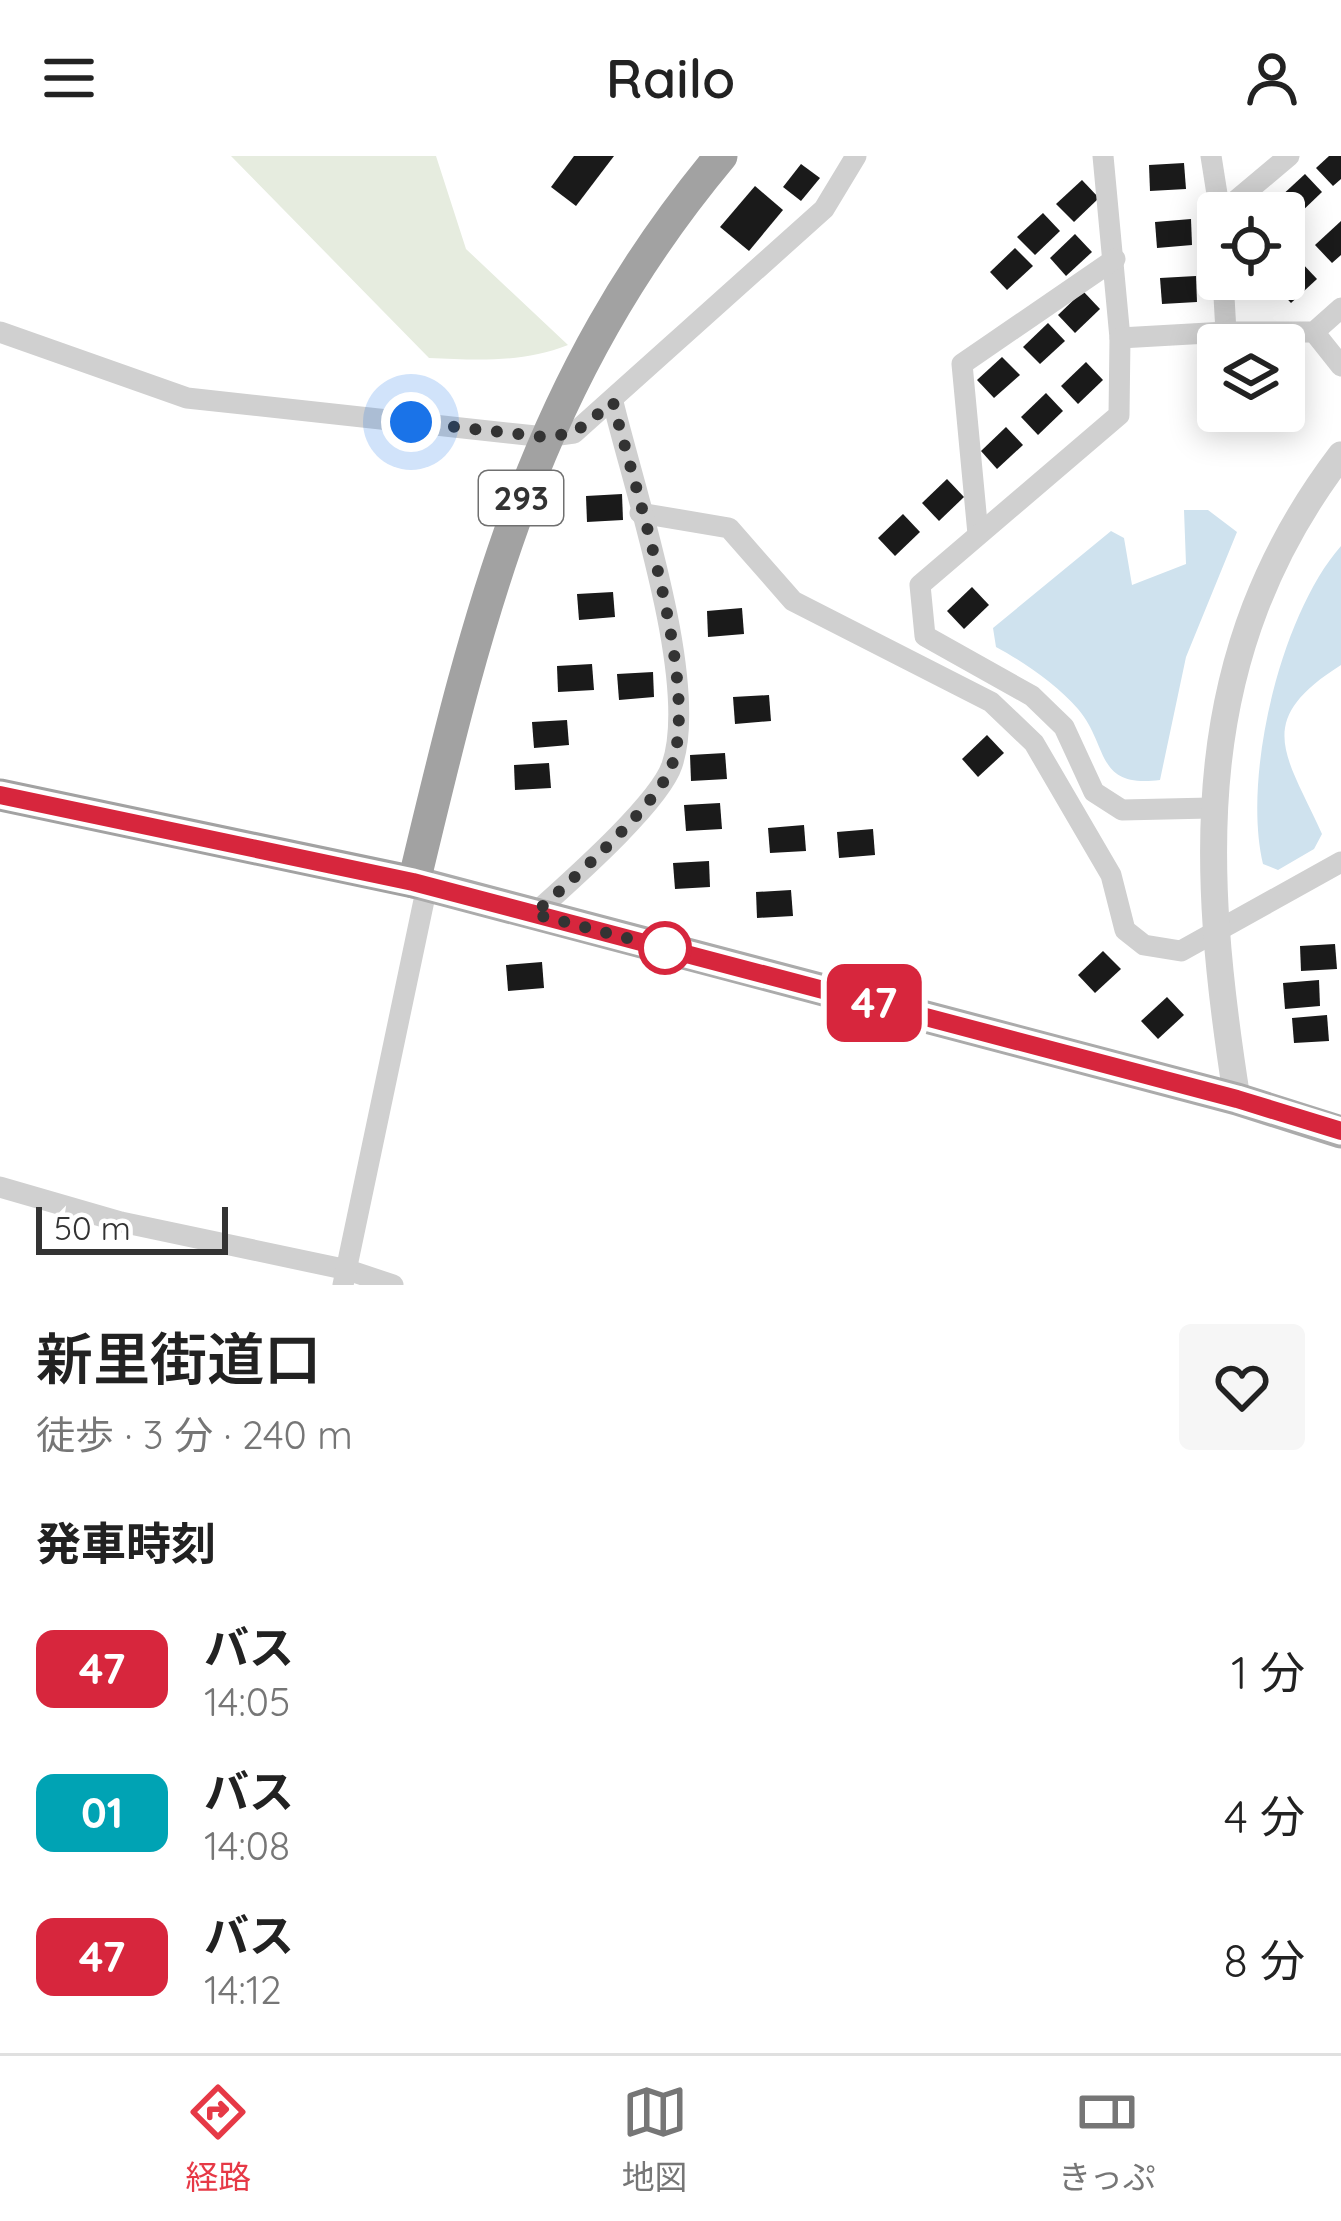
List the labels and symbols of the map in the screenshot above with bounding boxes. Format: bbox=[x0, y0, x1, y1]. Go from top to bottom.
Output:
your location bbox=[381, 392, 441, 452]
road number: 293 bbox=[479, 471, 563, 525]
unlabelled marker bbox=[640, 923, 690, 973]
line badge: 47 bbox=[820, 964, 928, 1042]
scale bar bbox=[36, 1201, 228, 1254]

